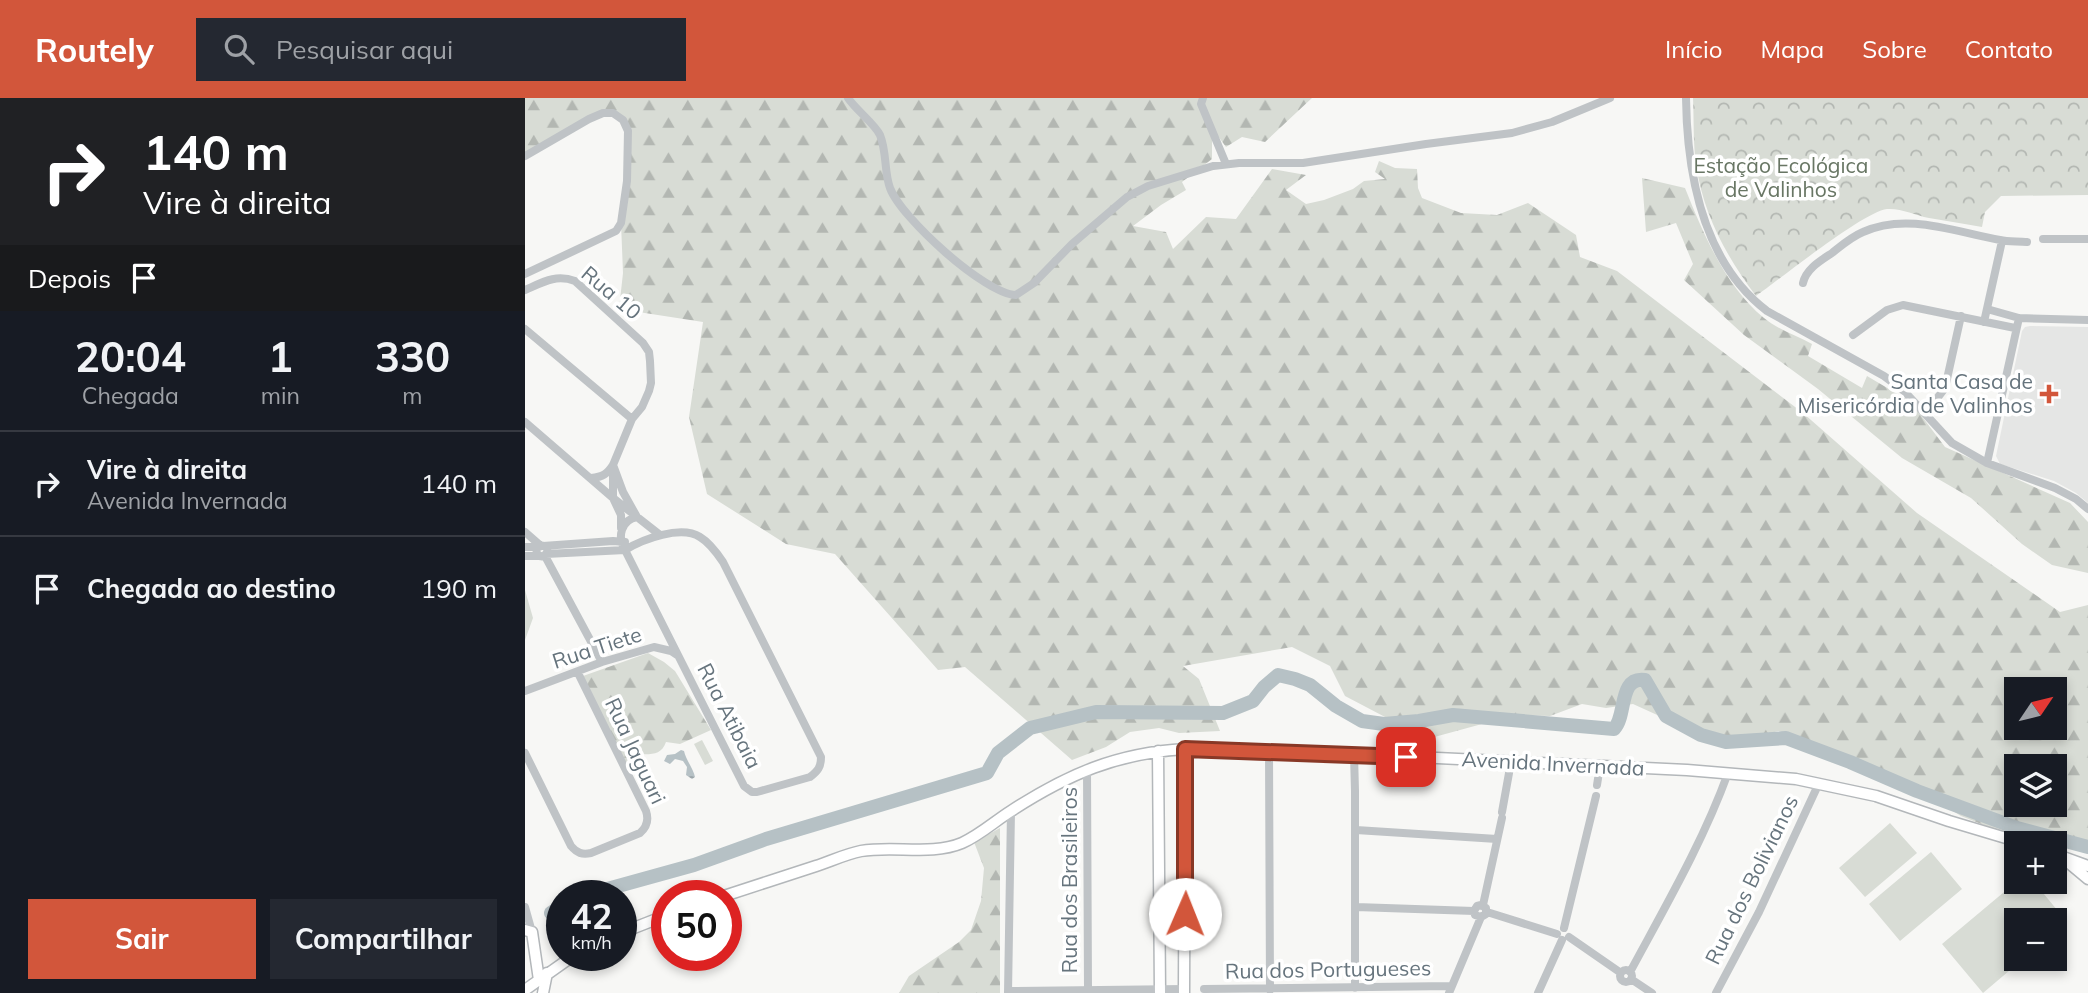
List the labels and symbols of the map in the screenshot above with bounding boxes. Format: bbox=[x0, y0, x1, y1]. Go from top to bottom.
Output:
park label: Estação Ecológica de Valinhos bbox=[1694, 152, 1868, 202]
street label: Rua 10 bbox=[576, 260, 647, 325]
place label: Santa Casa de Misericórdia de Valinhos bbox=[1798, 368, 2033, 418]
marker: Santa Casa de Misericórdia de Valinhos bbox=[2039, 384, 2059, 404]
street label: Rua Tiete bbox=[549, 620, 645, 674]
street label: Rua Atibaia bbox=[692, 658, 768, 773]
north arrow bbox=[2004, 677, 2067, 740]
street label: Rua Jaguari bbox=[600, 693, 672, 808]
pin bbox=[1376, 727, 1436, 787]
street label: Avenida Invernada bbox=[1461, 745, 1645, 781]
street label: Rua dos Brasileiros bbox=[1056, 787, 1082, 973]
street label: Rua dos Bolivianos bbox=[1699, 791, 1803, 968]
position arrow bbox=[1148, 877, 1222, 951]
speed limit sign: 50 bbox=[651, 880, 742, 971]
street label: Rua dos Portugueses bbox=[1225, 954, 1431, 984]

